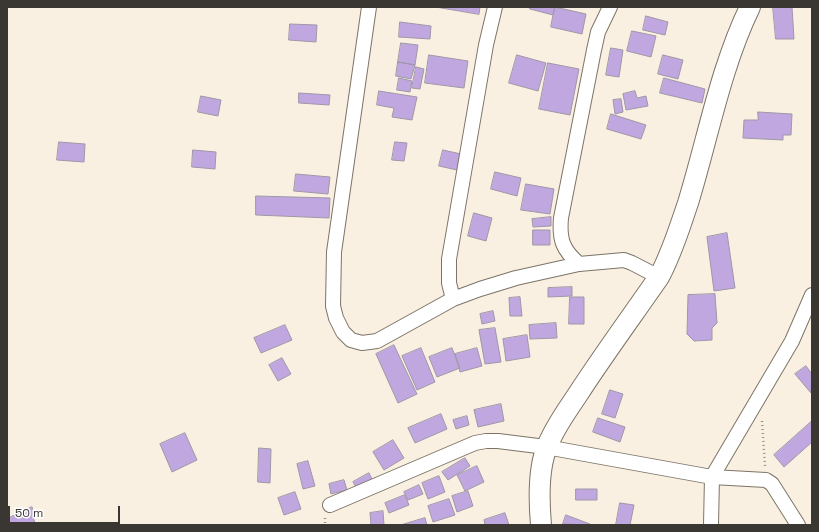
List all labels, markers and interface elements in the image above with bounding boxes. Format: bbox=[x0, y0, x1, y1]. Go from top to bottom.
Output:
scale bar bbox=[10, 498, 122, 524]
text: 50 m bbox=[15, 505, 43, 521]

